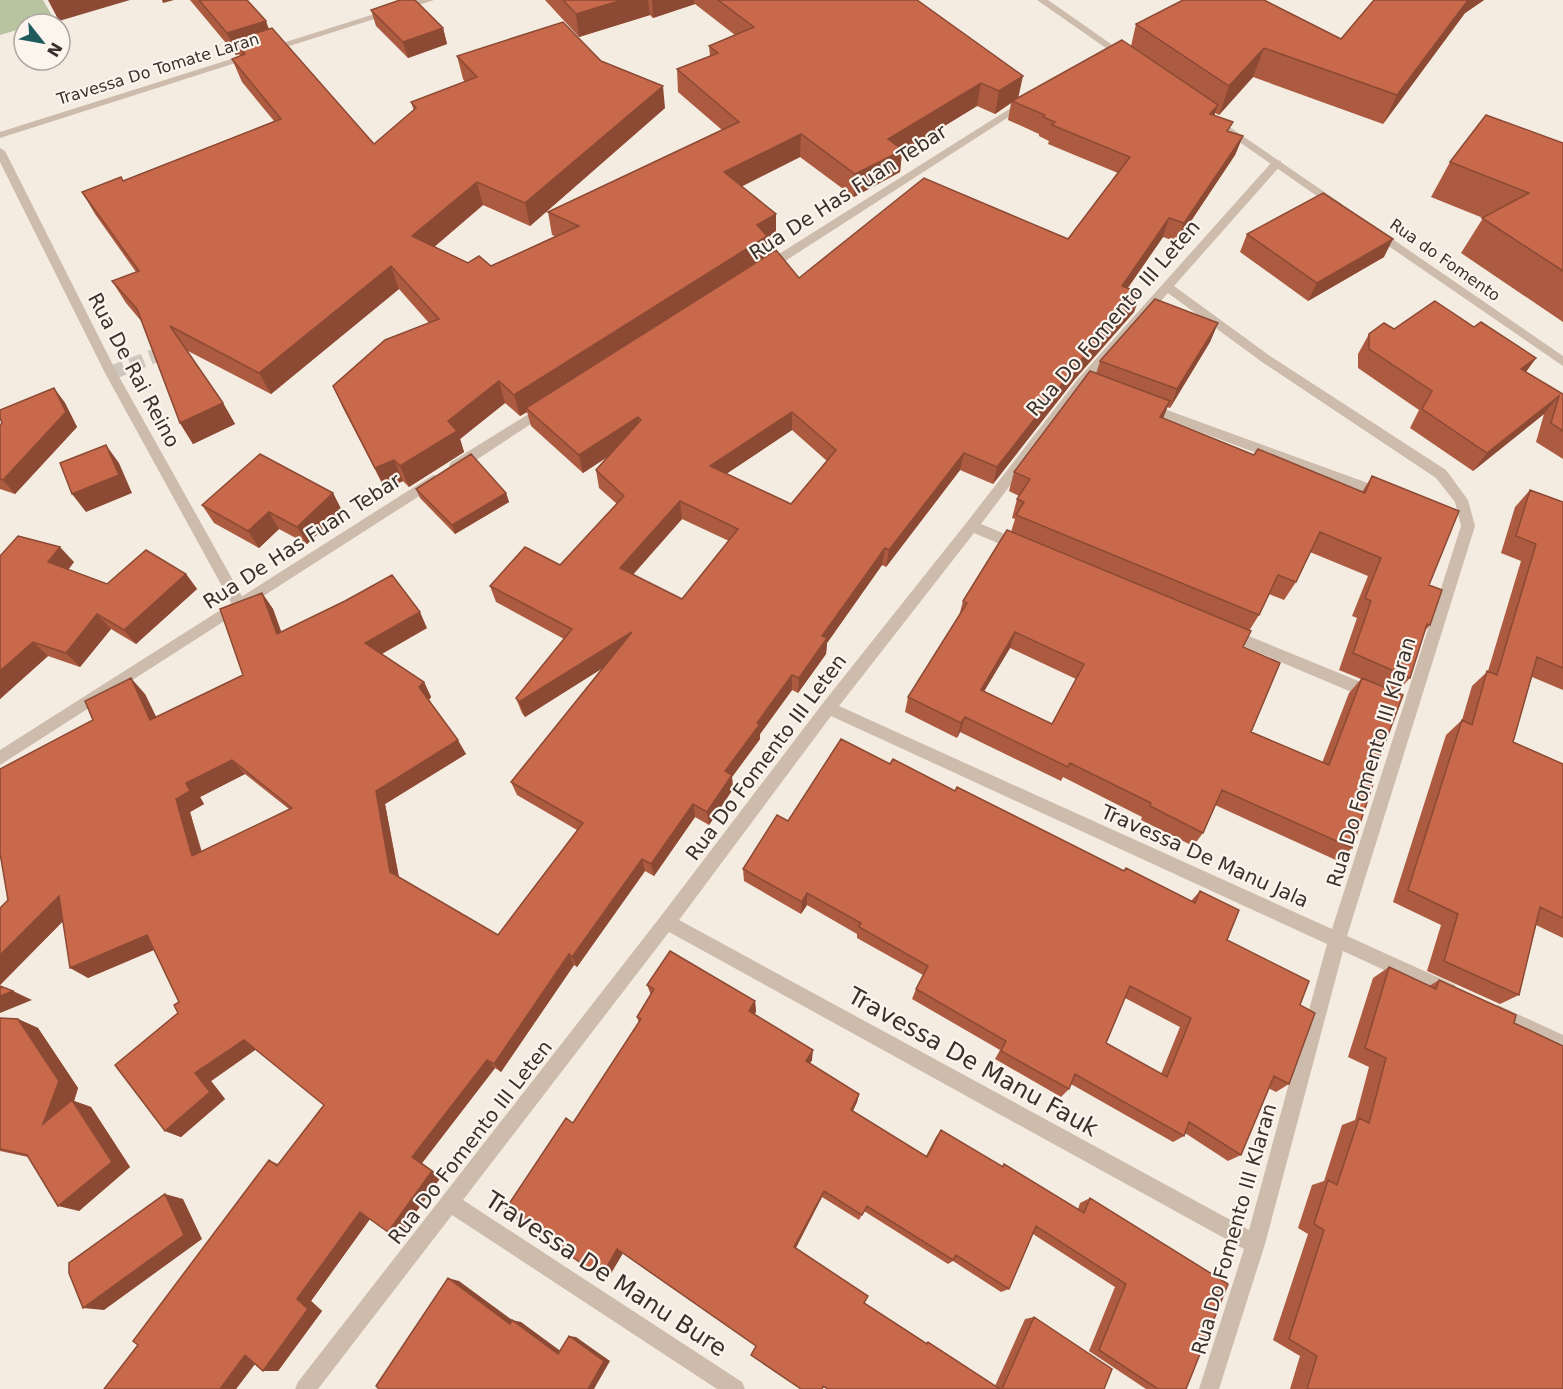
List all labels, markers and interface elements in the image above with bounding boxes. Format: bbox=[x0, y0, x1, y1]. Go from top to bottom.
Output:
north arrow bbox=[12, 12, 72, 72]
street label: Travessa Do Tomate Laran bbox=[54, 29, 261, 109]
text: N bbox=[43, 39, 66, 60]
street label: Rua De Has Fuan Tebar bbox=[745, 119, 952, 265]
street label: Rua Do Fomento III Leten bbox=[1021, 215, 1205, 421]
street label: Rua do Fomento bbox=[1386, 215, 1504, 305]
street label: Rua De Rai Reino bbox=[83, 289, 185, 451]
street label: Rua De Has Fuan Tebar bbox=[199, 468, 406, 614]
street label: Rua Do Fomento III Klaran bbox=[1321, 634, 1421, 890]
street label: Rua Do Fomento III Leten bbox=[681, 649, 851, 865]
street label: Travessa De Manu Jala bbox=[1097, 799, 1312, 913]
street label: Travessa De Manu Fauk bbox=[842, 981, 1103, 1143]
street label: Rua Do Fomento III Leten bbox=[383, 1035, 557, 1249]
street label: Rua Do Fomento III Klaran bbox=[1187, 1101, 1281, 1357]
street label: Travessa De Manu Bure bbox=[479, 1185, 732, 1363]

